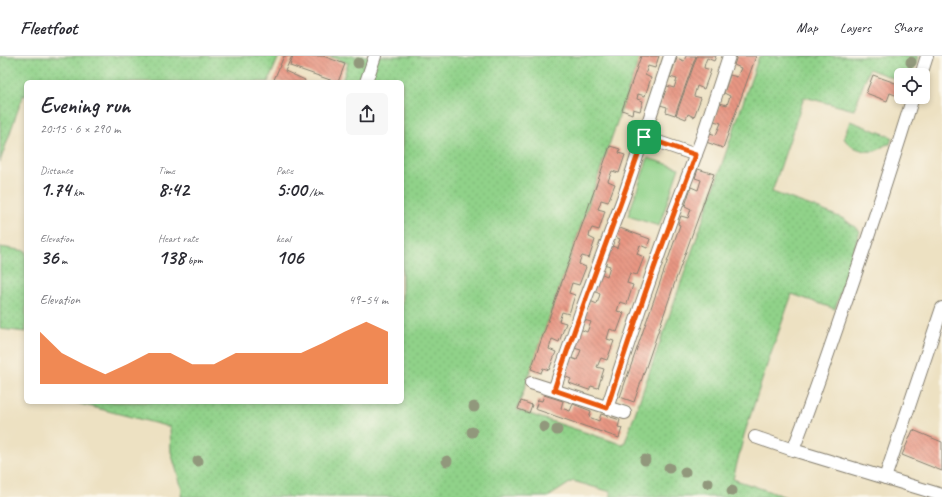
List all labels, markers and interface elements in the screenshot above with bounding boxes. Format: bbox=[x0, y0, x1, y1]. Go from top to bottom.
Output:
text: Fleetfoot bbox=[20, 16, 77, 40]
text: Map bbox=[796, 19, 818, 36]
text: Layers bbox=[840, 19, 871, 36]
text: Share bbox=[893, 19, 922, 36]
map controls bbox=[894, 68, 930, 104]
button: locate bbox=[894, 68, 930, 104]
text: Evening run bbox=[40, 92, 130, 120]
button: share bbox=[346, 93, 388, 135]
pin bbox=[627, 120, 661, 154]
text: 20:15 · 6 × 290 m bbox=[40, 121, 121, 137]
icon: arrive bbox=[633, 126, 655, 148]
text: Distance bbox=[40, 163, 73, 177]
text: Time bbox=[158, 163, 175, 177]
text: Pace bbox=[276, 163, 293, 177]
text: 1.74 bbox=[40, 177, 71, 202]
text: 8:42 bbox=[158, 177, 189, 202]
text: 5:00 bbox=[276, 177, 307, 202]
text: km bbox=[71, 185, 84, 199]
text: /km bbox=[307, 185, 324, 199]
text: Elevation bbox=[40, 231, 74, 245]
text: Heart rate bbox=[158, 231, 198, 245]
text: kcal bbox=[276, 231, 291, 245]
text: 36 bbox=[40, 245, 58, 270]
text: 138 bbox=[158, 245, 185, 270]
text: 106 bbox=[276, 245, 303, 270]
text: m bbox=[58, 253, 67, 267]
text: bpm bbox=[185, 253, 203, 267]
text: Elevation bbox=[40, 292, 80, 308]
text: 49–54 m bbox=[348, 292, 388, 308]

